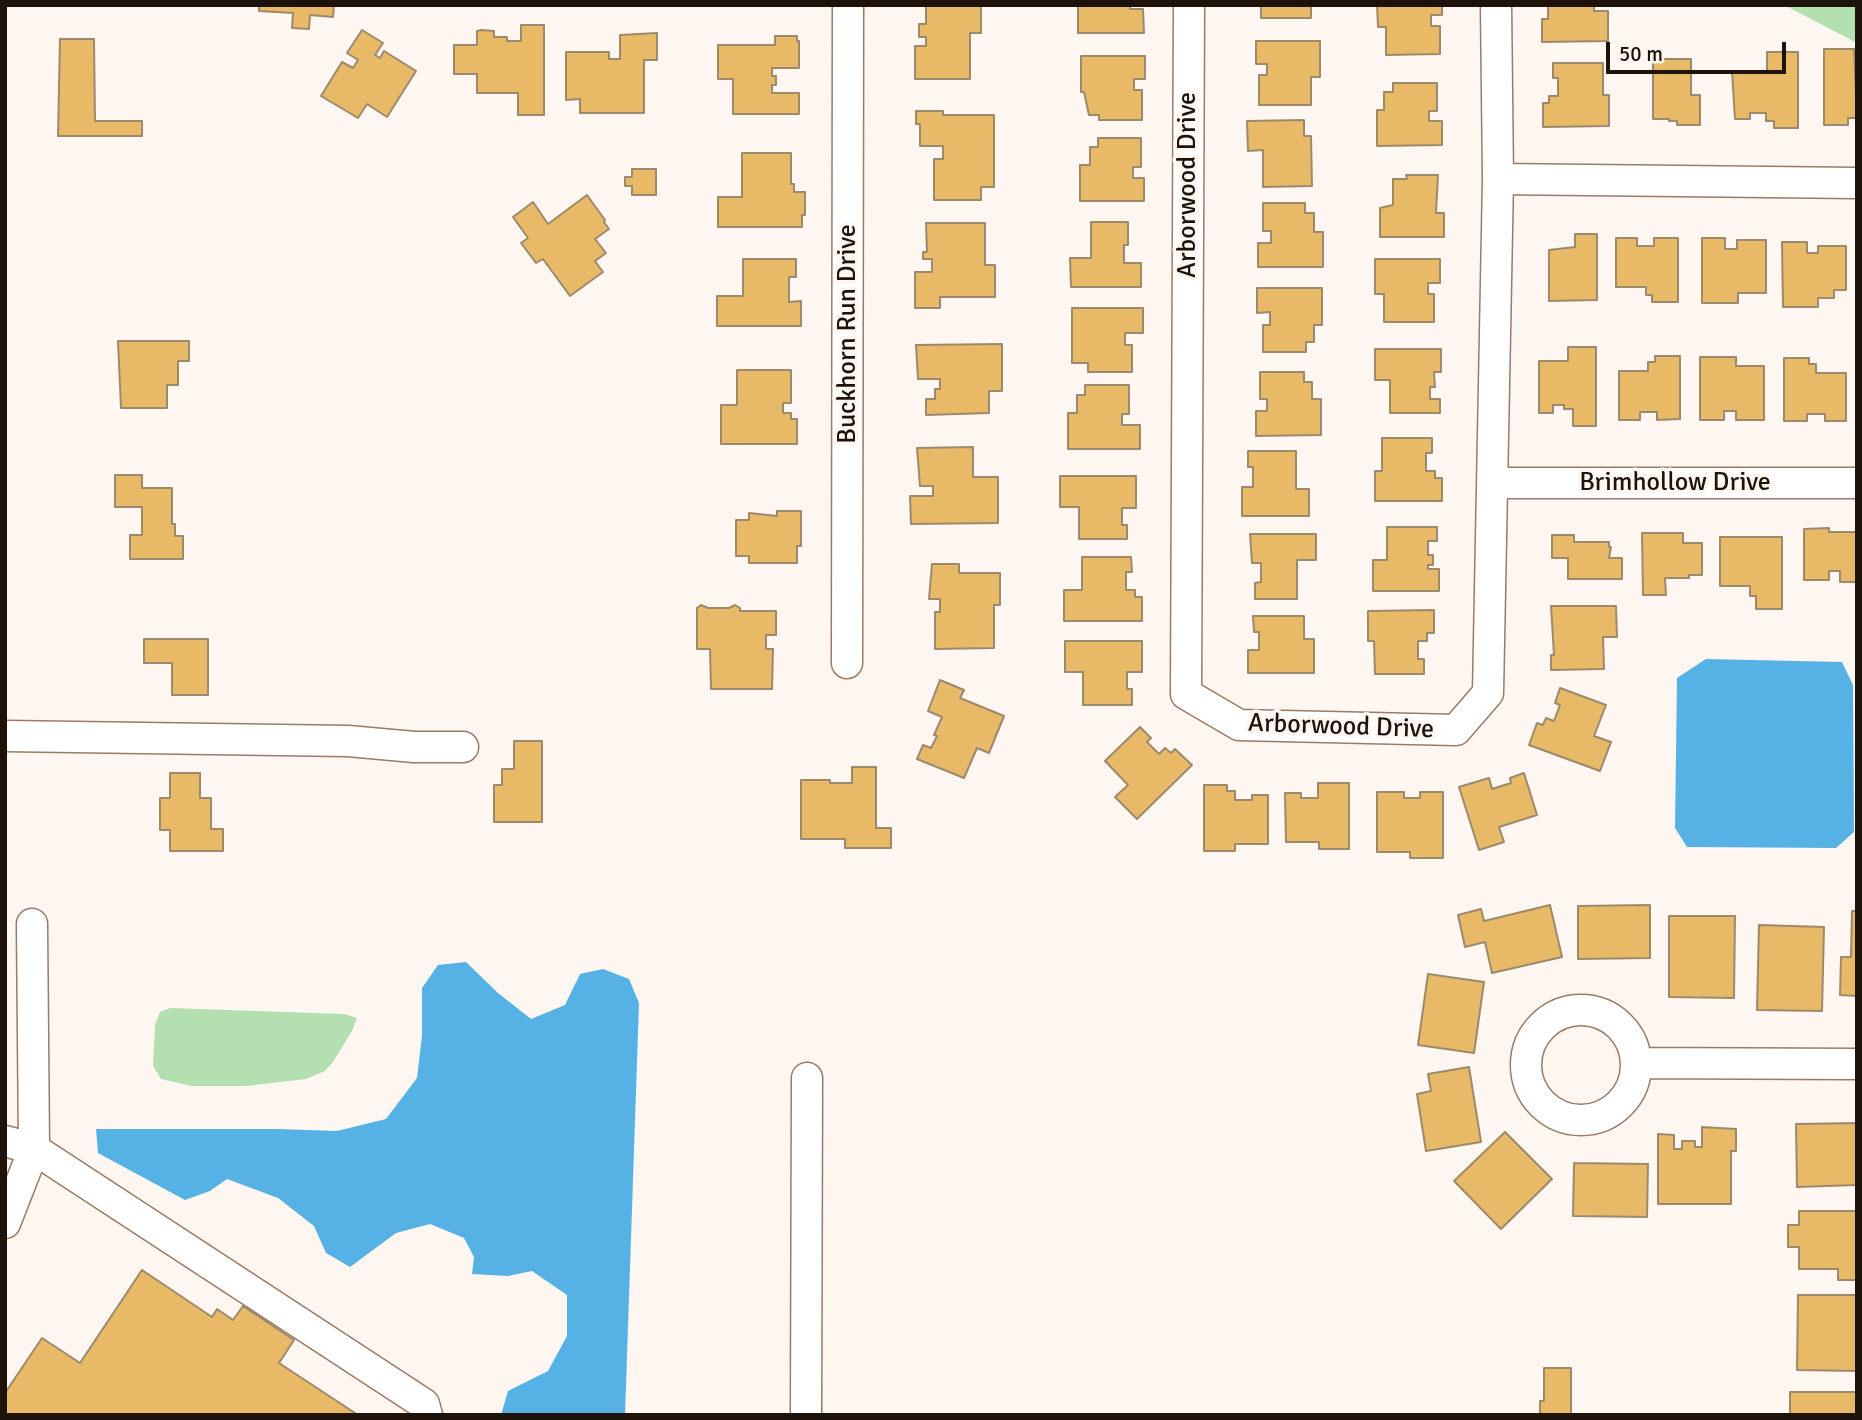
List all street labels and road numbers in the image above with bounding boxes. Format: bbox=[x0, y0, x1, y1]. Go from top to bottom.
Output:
street label: Arborwood Drive bbox=[1172, 92, 1204, 278]
street label: Buckhorn Run Drive bbox=[832, 224, 864, 444]
street label: Brimhollow Drive bbox=[1579, 467, 1771, 499]
street label: Arborwood Drive bbox=[1248, 708, 1434, 746]

